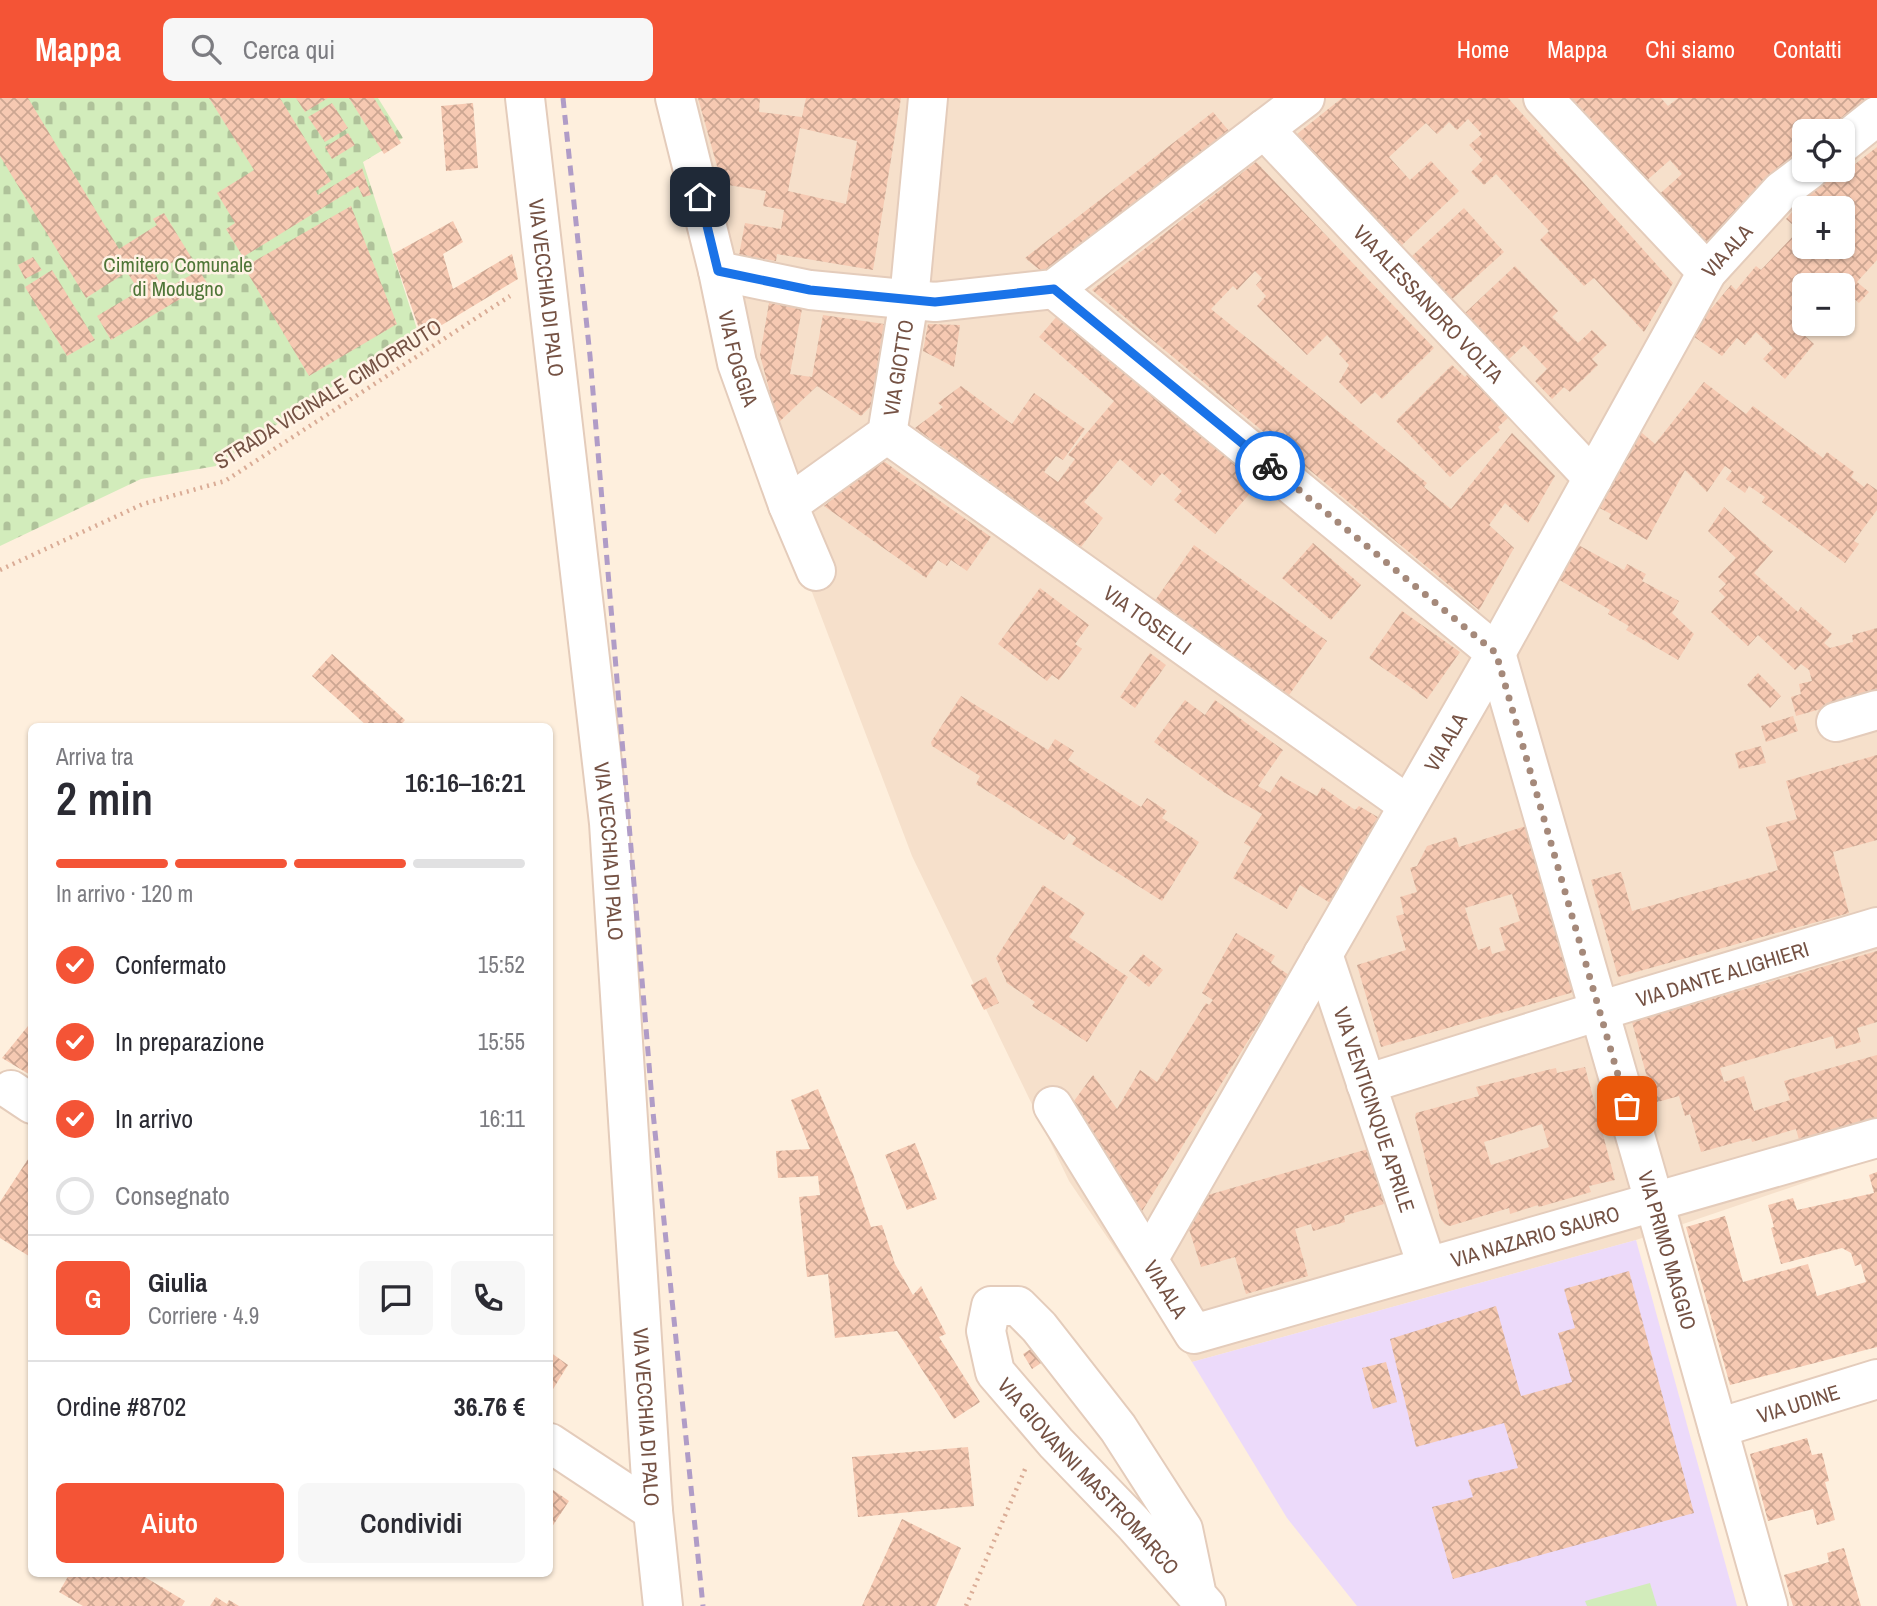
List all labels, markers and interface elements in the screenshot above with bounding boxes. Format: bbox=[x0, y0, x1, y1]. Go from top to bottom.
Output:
search box bbox=[163, 18, 653, 81]
text: Mappa bbox=[35, 27, 121, 71]
icon: search bbox=[187, 30, 225, 68]
text: Cerca qui bbox=[243, 32, 335, 67]
text: Home bbox=[1457, 33, 1509, 65]
text: Mappa bbox=[1547, 33, 1607, 65]
text: Chi siamo bbox=[1645, 33, 1735, 65]
text: Contatti bbox=[1773, 33, 1842, 65]
map controls bbox=[1792, 119, 1855, 336]
button: locate bbox=[1792, 119, 1855, 182]
pin bbox=[670, 167, 730, 227]
icon: home bbox=[681, 178, 719, 216]
button: + bbox=[1792, 196, 1855, 259]
street label: VIA VECCHIA DI PALO bbox=[522, 197, 572, 378]
street label: VIA ALA bbox=[1695, 217, 1759, 284]
street label: VIA ALESSANDRO VOLTA bbox=[1347, 218, 1511, 389]
park label: Cimitero Comunale di Modugno bbox=[103, 250, 253, 303]
button: − bbox=[1792, 273, 1855, 336]
street label: VIA FOGGIA bbox=[712, 308, 766, 411]
street label: STRADA VICINALE CIMORRUTO bbox=[209, 312, 447, 476]
street label: VIA GIOTTO bbox=[876, 317, 920, 418]
courier bbox=[1235, 431, 1305, 501]
icon: bike bbox=[1251, 447, 1289, 485]
street label: VIA TOSELLI bbox=[1098, 578, 1198, 661]
street label: VIA ALA bbox=[1417, 707, 1474, 777]
text: Arriva tra bbox=[56, 741, 134, 772]
street label: VIA VECCHIA DI PALO bbox=[588, 760, 631, 941]
text: 16:16–16:21 bbox=[405, 765, 525, 800]
text: 2 min bbox=[56, 767, 153, 829]
text: In arrivo · 120 m bbox=[56, 878, 193, 909]
street label: VIA DANTE ALIGHIERI bbox=[1632, 934, 1812, 1014]
icon: check bbox=[56, 946, 94, 984]
text: Confermato bbox=[115, 947, 226, 982]
text: 15:52 bbox=[478, 949, 525, 980]
street label: VIA VENTICINQUE APRILE bbox=[1327, 1003, 1423, 1216]
icon: check bbox=[56, 1023, 94, 1061]
text: In preparazione bbox=[115, 1024, 264, 1059]
text: 15:55 bbox=[478, 1026, 525, 1057]
pin bbox=[1597, 1076, 1657, 1136]
icon: bag bbox=[1608, 1087, 1646, 1125]
icon: check bbox=[56, 1100, 94, 1138]
text: In arrivo bbox=[115, 1101, 193, 1136]
text: 16:11 bbox=[479, 1103, 525, 1134]
street label: VIA PRIMO MAGGIO bbox=[1632, 1167, 1704, 1333]
text: Consegnato bbox=[115, 1178, 230, 1213]
street label: VIA NAZARIO SAURO bbox=[1447, 1198, 1623, 1274]
street label: VIA ALA bbox=[1137, 1254, 1195, 1324]
button: chat bbox=[359, 1261, 433, 1335]
button: phone bbox=[451, 1261, 525, 1335]
text: Giulia bbox=[148, 1265, 207, 1300]
text: G bbox=[85, 1281, 101, 1316]
text: Corriere · 4.9 bbox=[148, 1300, 259, 1331]
street label: VIA VECCHIA DI PALO bbox=[627, 1327, 667, 1507]
street label: VIA GIOVANNI MASTROMARCO bbox=[991, 1371, 1186, 1581]
street label: VIA UDINE bbox=[1753, 1377, 1843, 1430]
text: Ordine #8702 bbox=[56, 1389, 186, 1424]
text: 36.76 € bbox=[454, 1389, 525, 1424]
button: Aiuto bbox=[56, 1483, 284, 1563]
button: Condividi bbox=[298, 1483, 525, 1563]

